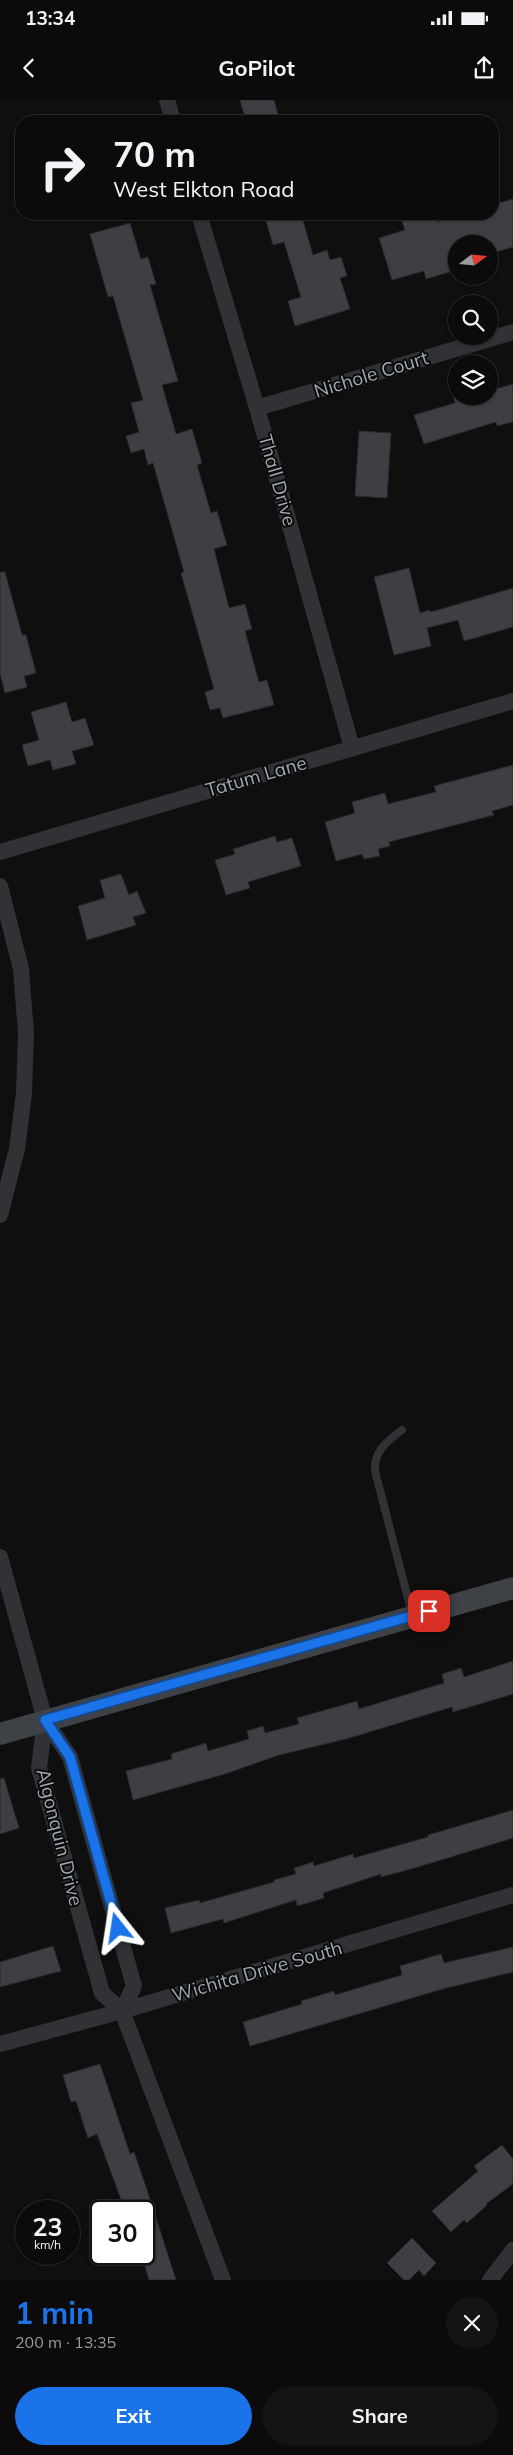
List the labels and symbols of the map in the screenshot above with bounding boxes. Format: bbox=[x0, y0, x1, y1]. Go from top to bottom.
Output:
north arrow bbox=[448, 235, 498, 285]
street label: Nichole Court bbox=[311, 345, 431, 403]
street label: Thall Drive bbox=[254, 432, 302, 528]
street label: Tatum Lane bbox=[203, 750, 309, 802]
pin bbox=[408, 1590, 450, 1632]
street label: Algonquin Drive bbox=[31, 1766, 89, 1908]
position arrow bbox=[91, 1901, 143, 1953]
street label: Wichita Drive South bbox=[169, 1935, 345, 2007]
speed limit sign: 30 bbox=[90, 2200, 155, 2265]

